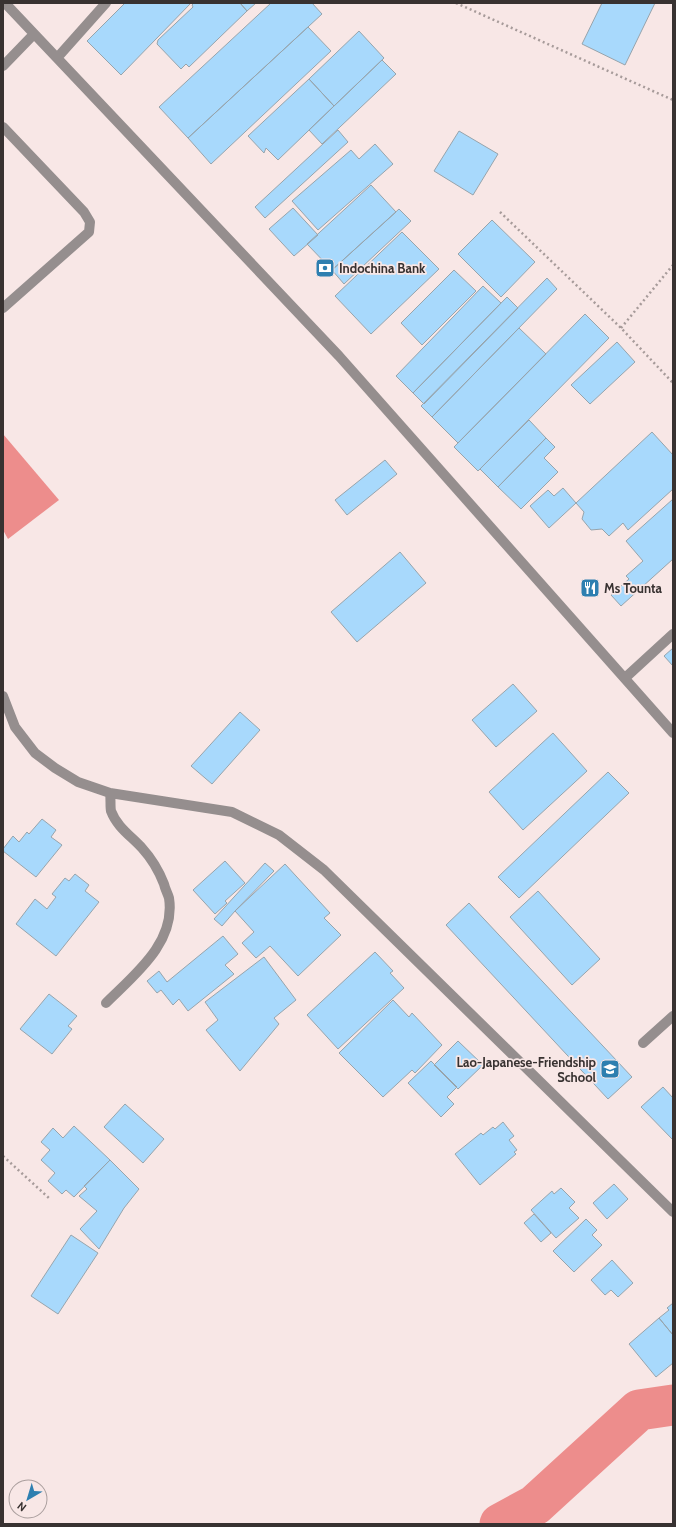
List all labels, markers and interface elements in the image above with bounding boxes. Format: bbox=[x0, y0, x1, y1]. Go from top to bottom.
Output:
bank icon: Indochina Bank bbox=[314, 257, 336, 279]
place label: Indochina Bank bbox=[339, 260, 426, 276]
restaurant icon: Ms Tounta bbox=[579, 577, 601, 599]
place label: Ms Tounta bbox=[604, 580, 663, 596]
place label: Lao-Japanese-Friendship School bbox=[456, 1054, 597, 1085]
school or university icon: Lao-Japanese-Friendship School bbox=[599, 1058, 621, 1080]
north arrow bbox=[8, 1479, 48, 1519]
text: N bbox=[14, 1499, 29, 1515]

